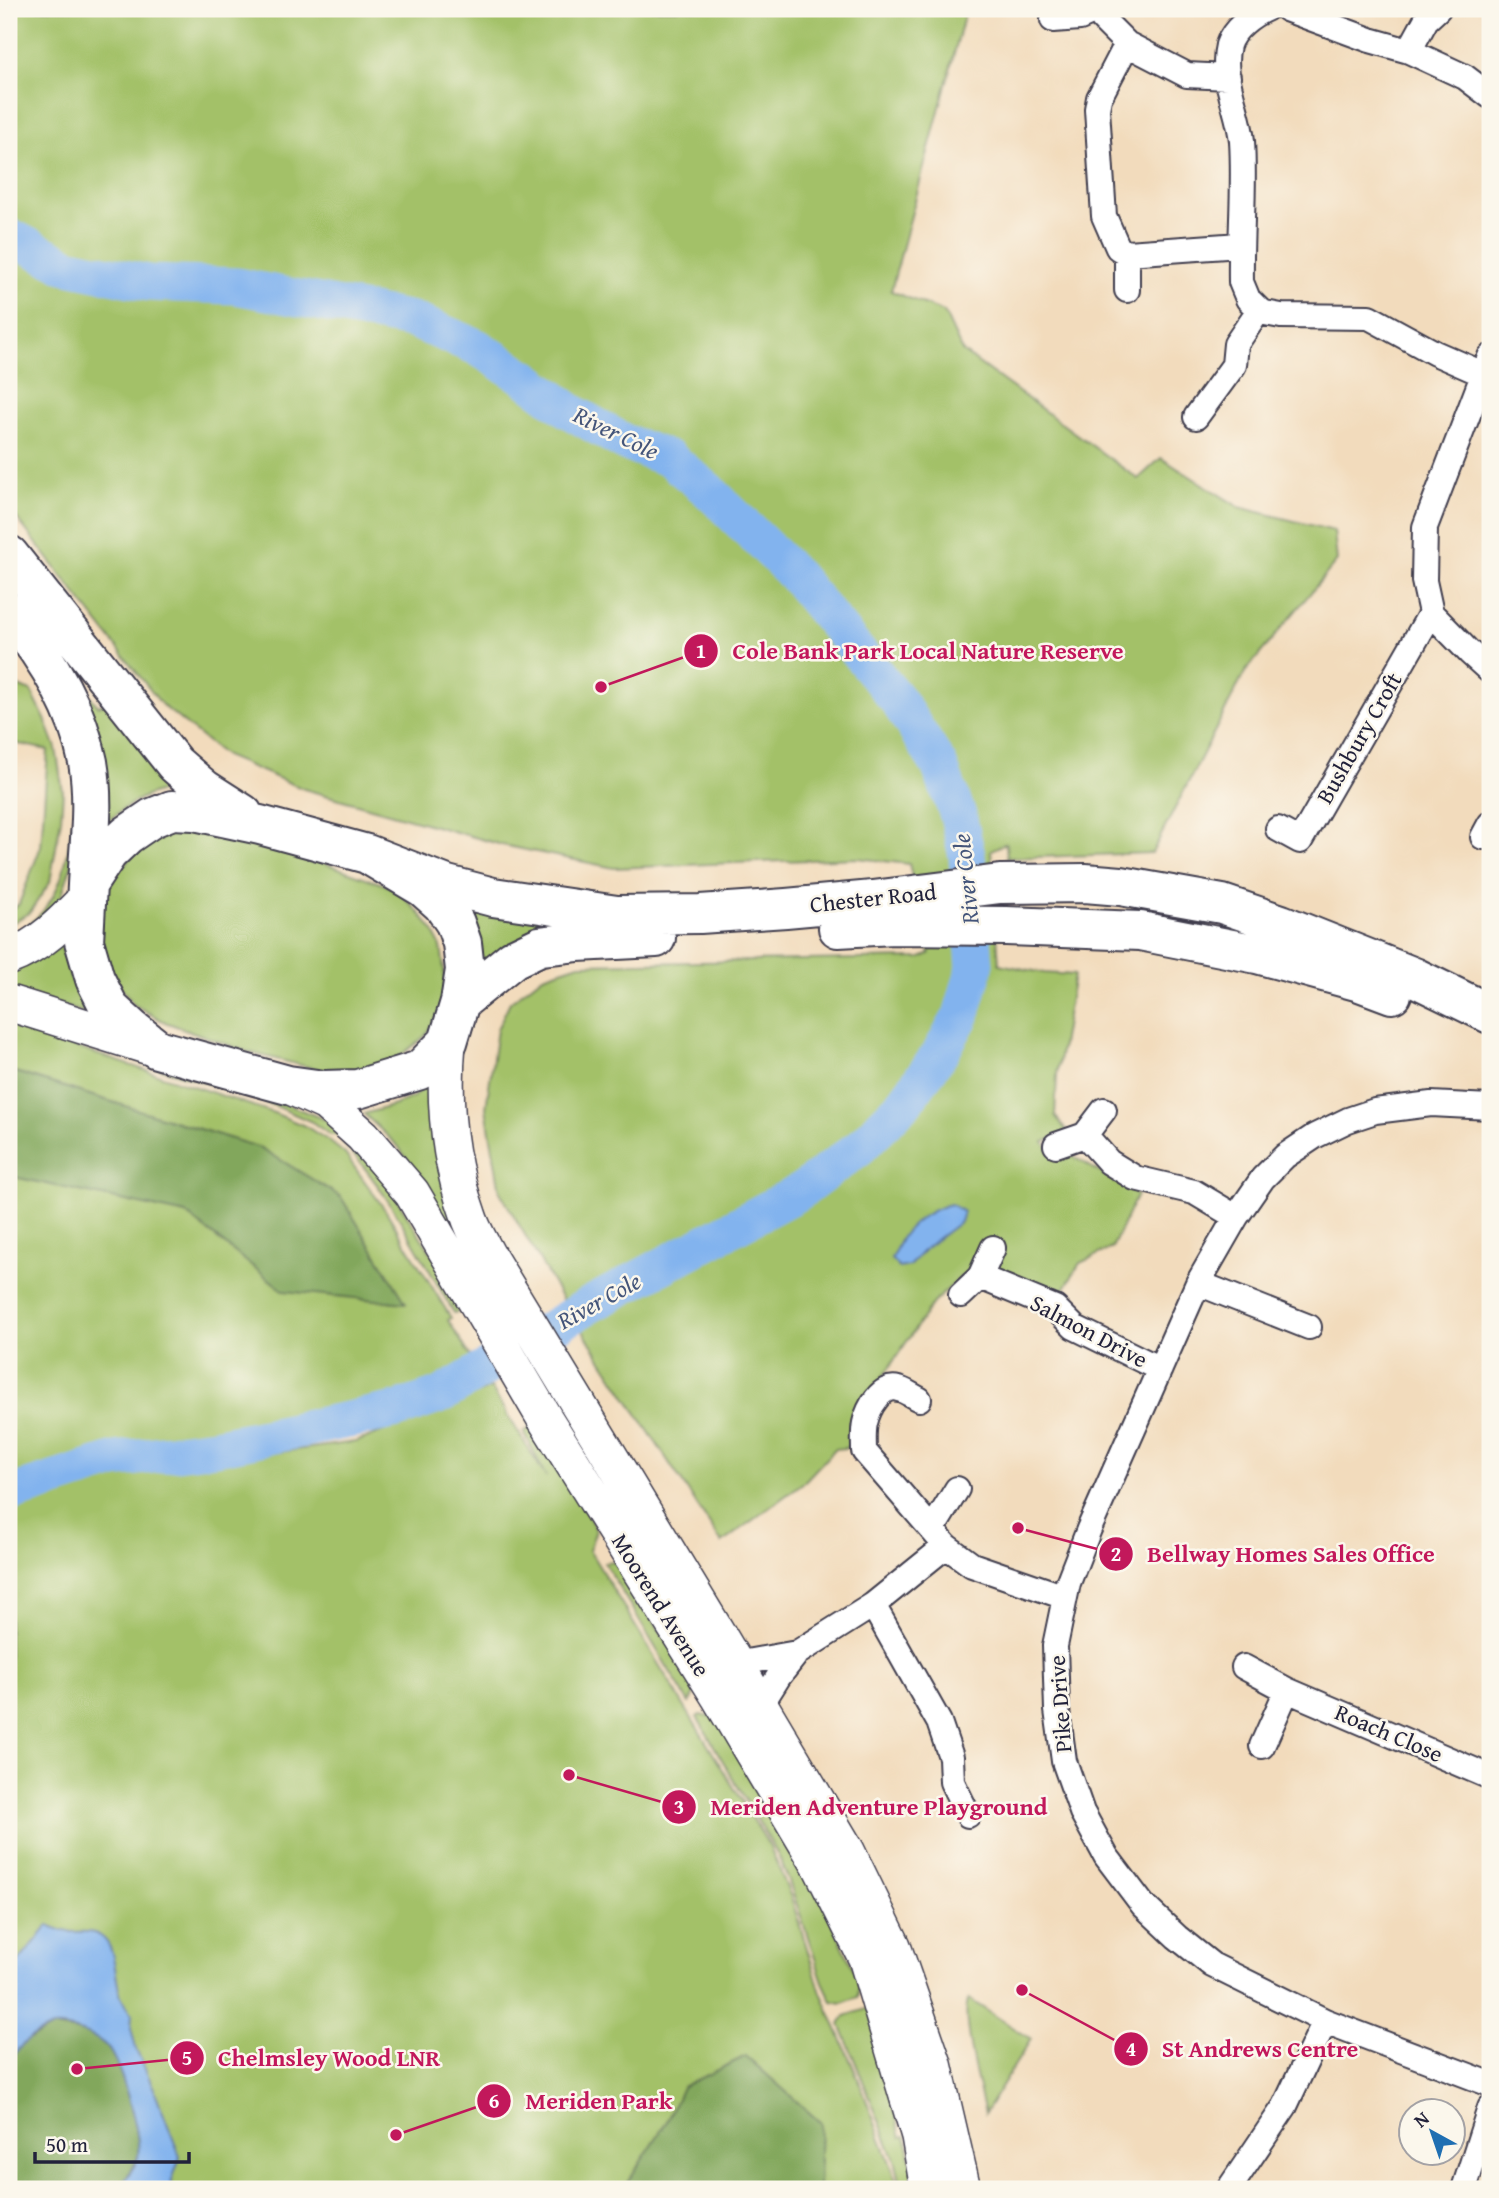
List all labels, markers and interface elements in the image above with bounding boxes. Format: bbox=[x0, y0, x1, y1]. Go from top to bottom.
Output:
water label: River Cole bbox=[567, 396, 665, 468]
callout: Cole Bank Park Local Nature Reserve bbox=[683, 628, 1137, 673]
text: Cole Bank Park Local Nature Reserve bbox=[733, 633, 1124, 668]
text: 1 bbox=[696, 635, 706, 666]
street label: Bushbury Croft bbox=[1308, 666, 1410, 810]
water label: River Cole bbox=[943, 832, 988, 927]
street label: Chester Road bbox=[808, 874, 939, 921]
water label: River Cole bbox=[550, 1263, 647, 1338]
street label: Salmon Drive bbox=[1025, 1286, 1154, 1375]
street label: Moorend Avenue bbox=[604, 1527, 719, 1683]
callout: Bellway Homes Sales Office bbox=[1098, 1531, 1449, 1576]
text: Bellway Homes Sales Office bbox=[1147, 1536, 1435, 1571]
text: 2 bbox=[1111, 1538, 1121, 1569]
street label: Pike Drive bbox=[1040, 1654, 1079, 1754]
street label: Roach Close bbox=[1330, 1695, 1448, 1770]
callout: Meriden Adventure Playground bbox=[661, 1784, 1061, 1829]
text: Meriden Adventure Playground bbox=[710, 1789, 1048, 1824]
text: 3 bbox=[674, 1791, 684, 1822]
callout: St Andrews Centre bbox=[1113, 2026, 1373, 2071]
text: St Andrews Centre bbox=[1162, 2031, 1359, 2066]
text: 4 bbox=[1126, 2033, 1137, 2064]
callout: Chelmsley Wood LNR bbox=[169, 2035, 455, 2080]
text: Chelmsley Wood LNR bbox=[218, 2040, 440, 2075]
text: 5 bbox=[182, 2042, 192, 2073]
callout: Meriden Park bbox=[476, 2078, 686, 2123]
text: Meriden Park bbox=[526, 2083, 673, 2118]
text: 6 bbox=[489, 2085, 500, 2116]
north arrow bbox=[1398, 2096, 1468, 2166]
text: N bbox=[1407, 2104, 1435, 2134]
scale bar bbox=[35, 2121, 189, 2165]
text: 50 m bbox=[46, 2129, 88, 2160]

